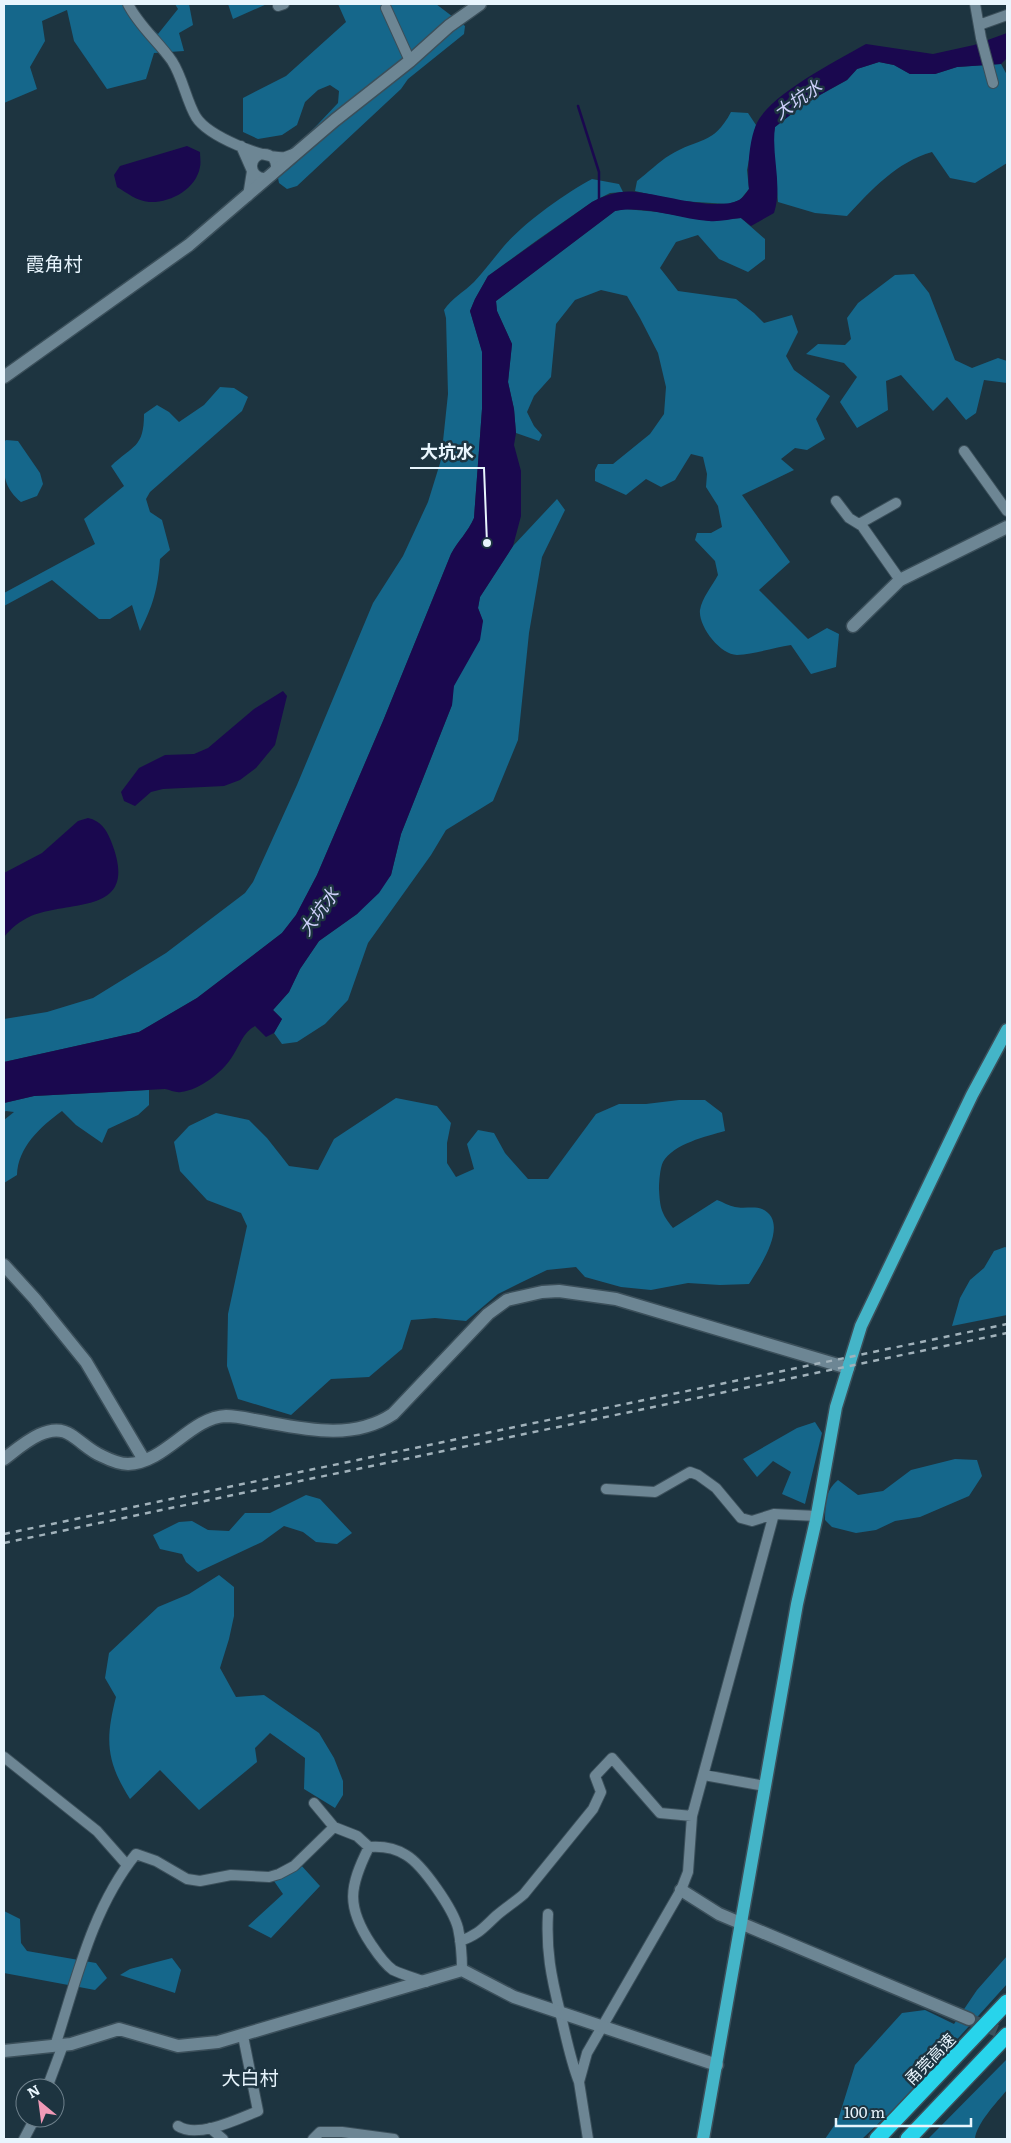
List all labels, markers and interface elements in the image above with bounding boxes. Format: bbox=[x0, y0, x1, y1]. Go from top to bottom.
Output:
water label: 大坑水 bbox=[767, 72, 828, 125]
district label: 霞角村 bbox=[25, 249, 83, 277]
callout: 大坑水 bbox=[410, 435, 484, 468]
text: 大坑水 bbox=[420, 437, 474, 464]
water label: 大坑水 bbox=[291, 881, 345, 941]
street label: 甬莞高速 bbox=[898, 2027, 960, 2090]
district label: 大白村 bbox=[221, 2063, 279, 2091]
north arrow bbox=[15, 2078, 65, 2128]
text: N bbox=[23, 2079, 43, 2102]
scale bar bbox=[836, 2096, 971, 2128]
text: 100 m bbox=[844, 2100, 885, 2123]

